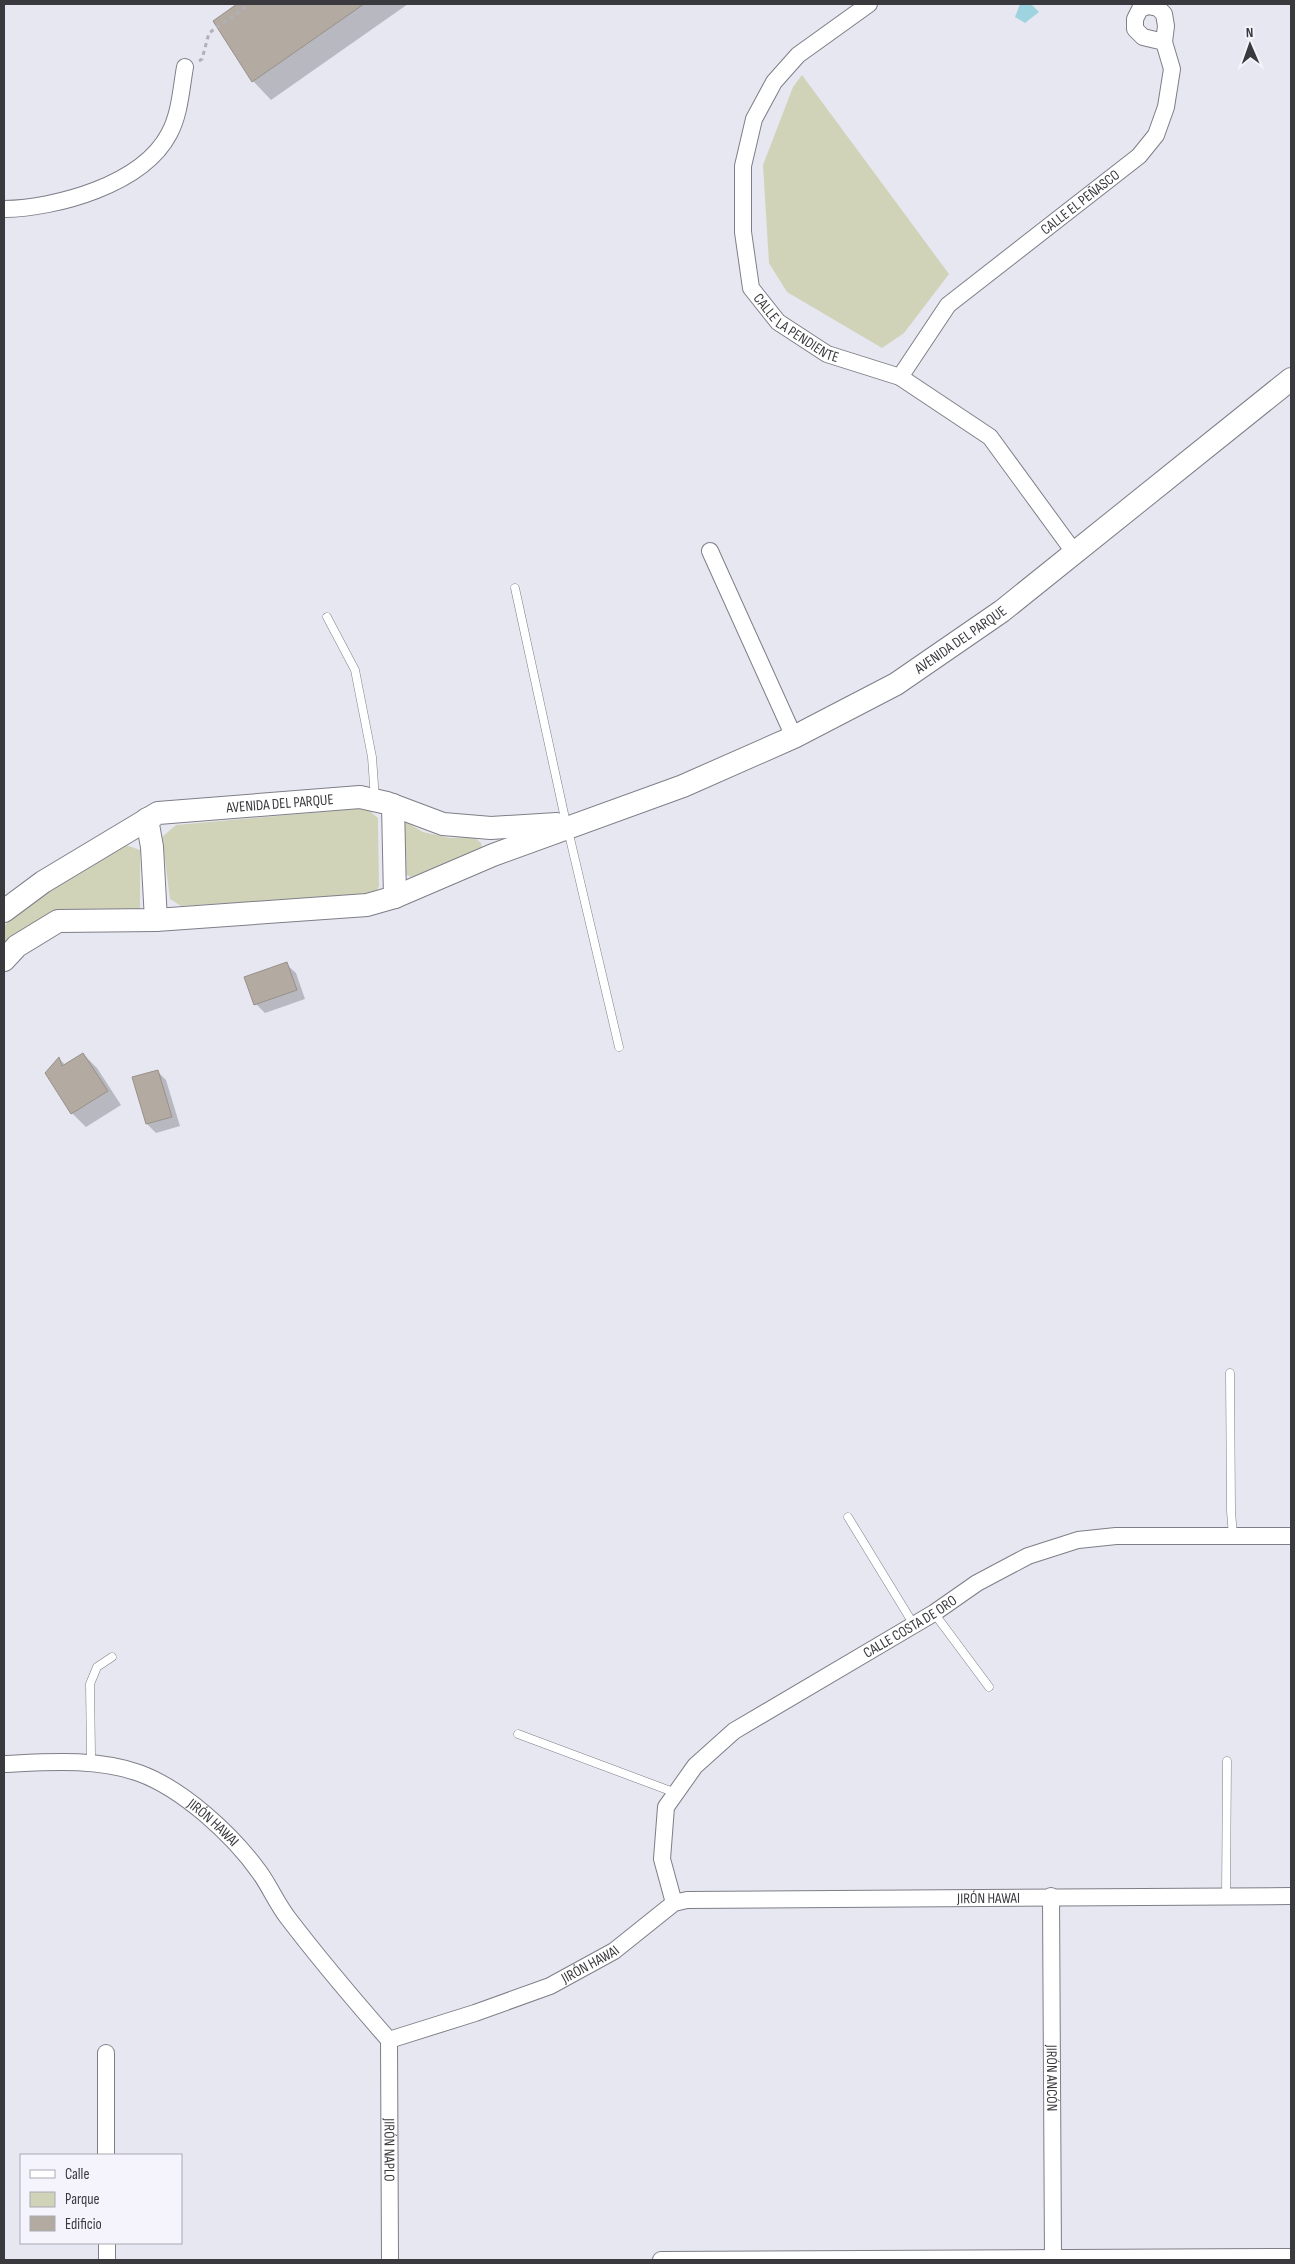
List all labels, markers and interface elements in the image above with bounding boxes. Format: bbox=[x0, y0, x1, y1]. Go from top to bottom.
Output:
north arrow bbox=[1225, 20, 1275, 70]
text: N bbox=[1246, 24, 1254, 41]
street label: CALLE EL PEÑASCO bbox=[1037, 165, 1123, 239]
street label: CALLE LA PENDIENTE bbox=[749, 289, 841, 367]
street label: AVENIDA DEL PARQUE bbox=[910, 602, 1010, 679]
street label: AVENIDA DEL PARQUE bbox=[225, 790, 334, 817]
street label: CALLE COSTA DE ORO bbox=[860, 1591, 960, 1662]
street label: JIRÓN HAWAI bbox=[183, 1794, 243, 1850]
street label: JIRÓN HAWAI bbox=[956, 1888, 1020, 1908]
street label: JIRÓN HAWAI bbox=[557, 1941, 623, 1988]
street label: JIRÓN ANCÓN bbox=[1042, 2044, 1062, 2111]
street label: JIRÓN NAPLO bbox=[380, 2117, 399, 2182]
legend bbox=[20, 2154, 182, 2244]
text: Calle bbox=[65, 2165, 89, 2184]
text: Parque bbox=[65, 2190, 100, 2209]
text: Edificio bbox=[65, 2215, 102, 2234]

